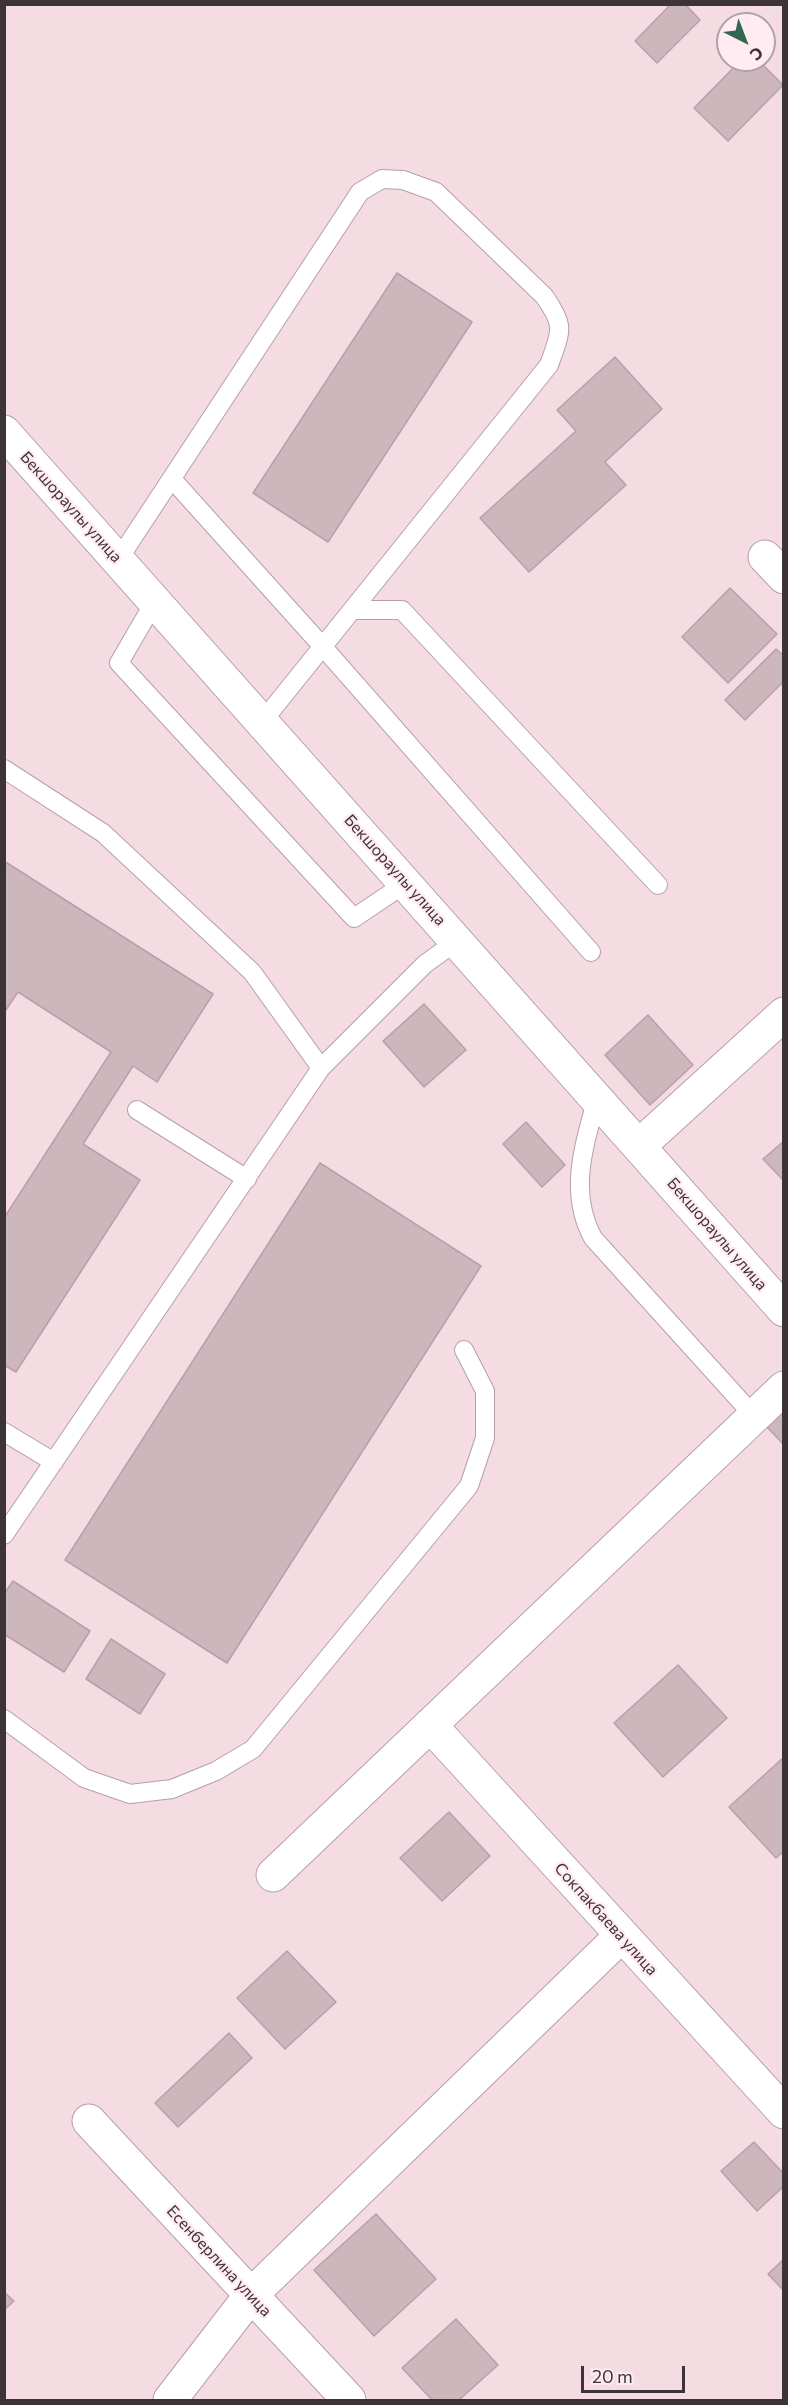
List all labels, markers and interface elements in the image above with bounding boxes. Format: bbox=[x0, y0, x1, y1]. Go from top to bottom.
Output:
north arrow bbox=[716, 12, 776, 72]
text: С bbox=[747, 44, 767, 65]
street label: Бекшораулы улица bbox=[16, 448, 126, 566]
street label: Бекшораулы улица bbox=[340, 811, 450, 929]
street label: Бекшораулы улица bbox=[663, 1174, 771, 1294]
street label: Сокпакбаева улица bbox=[550, 1859, 662, 1979]
street label: Есенберлина улица bbox=[162, 2201, 276, 2321]
scale bar bbox=[584, 2354, 688, 2392]
text: 20 m bbox=[592, 2365, 633, 2387]

